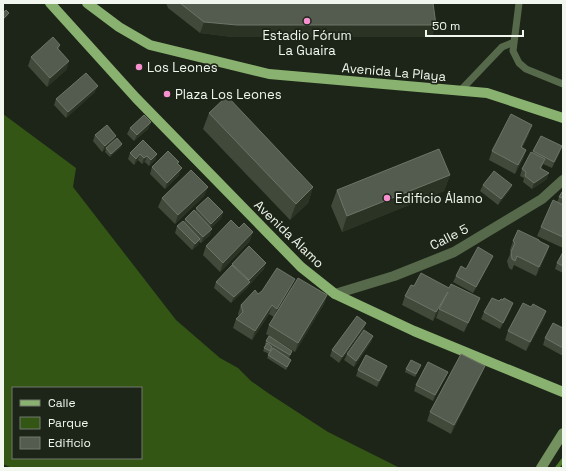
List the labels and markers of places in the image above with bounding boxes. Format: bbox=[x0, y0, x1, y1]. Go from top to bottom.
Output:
marker: Estadio Fórum La Guaira bbox=[302, 16, 312, 26]
place label: Estadio Fórum La Guaira bbox=[262, 27, 352, 59]
place label: Los Leones bbox=[147, 59, 218, 76]
marker: Los Leones bbox=[134, 62, 144, 72]
place label: Plaza Los Leones bbox=[175, 86, 282, 103]
marker: Plaza Los Leones bbox=[162, 89, 172, 99]
place label: Edificio Álamo bbox=[395, 190, 483, 207]
marker: Edificio Álamo bbox=[382, 193, 392, 203]

